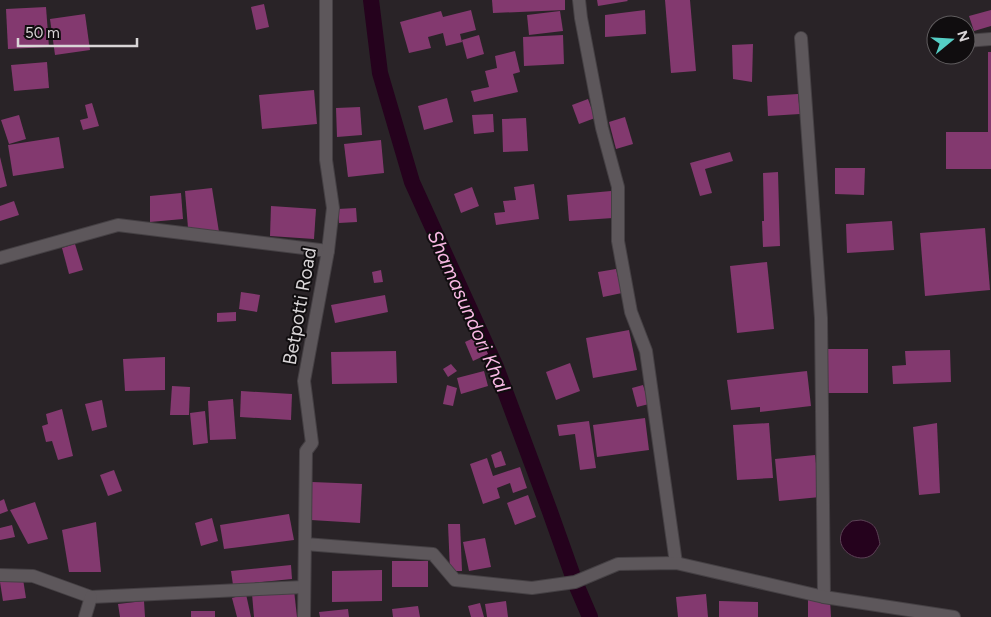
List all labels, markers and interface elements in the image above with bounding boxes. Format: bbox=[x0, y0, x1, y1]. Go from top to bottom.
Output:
scale bar bbox=[18, 15, 136, 47]
north arrow bbox=[926, 15, 976, 65]
text: 50 m bbox=[25, 24, 60, 42]
text: N bbox=[953, 28, 973, 44]
water label: Shamasundori Khal bbox=[422, 226, 516, 396]
street label: Betpotti Road bbox=[278, 246, 321, 366]

